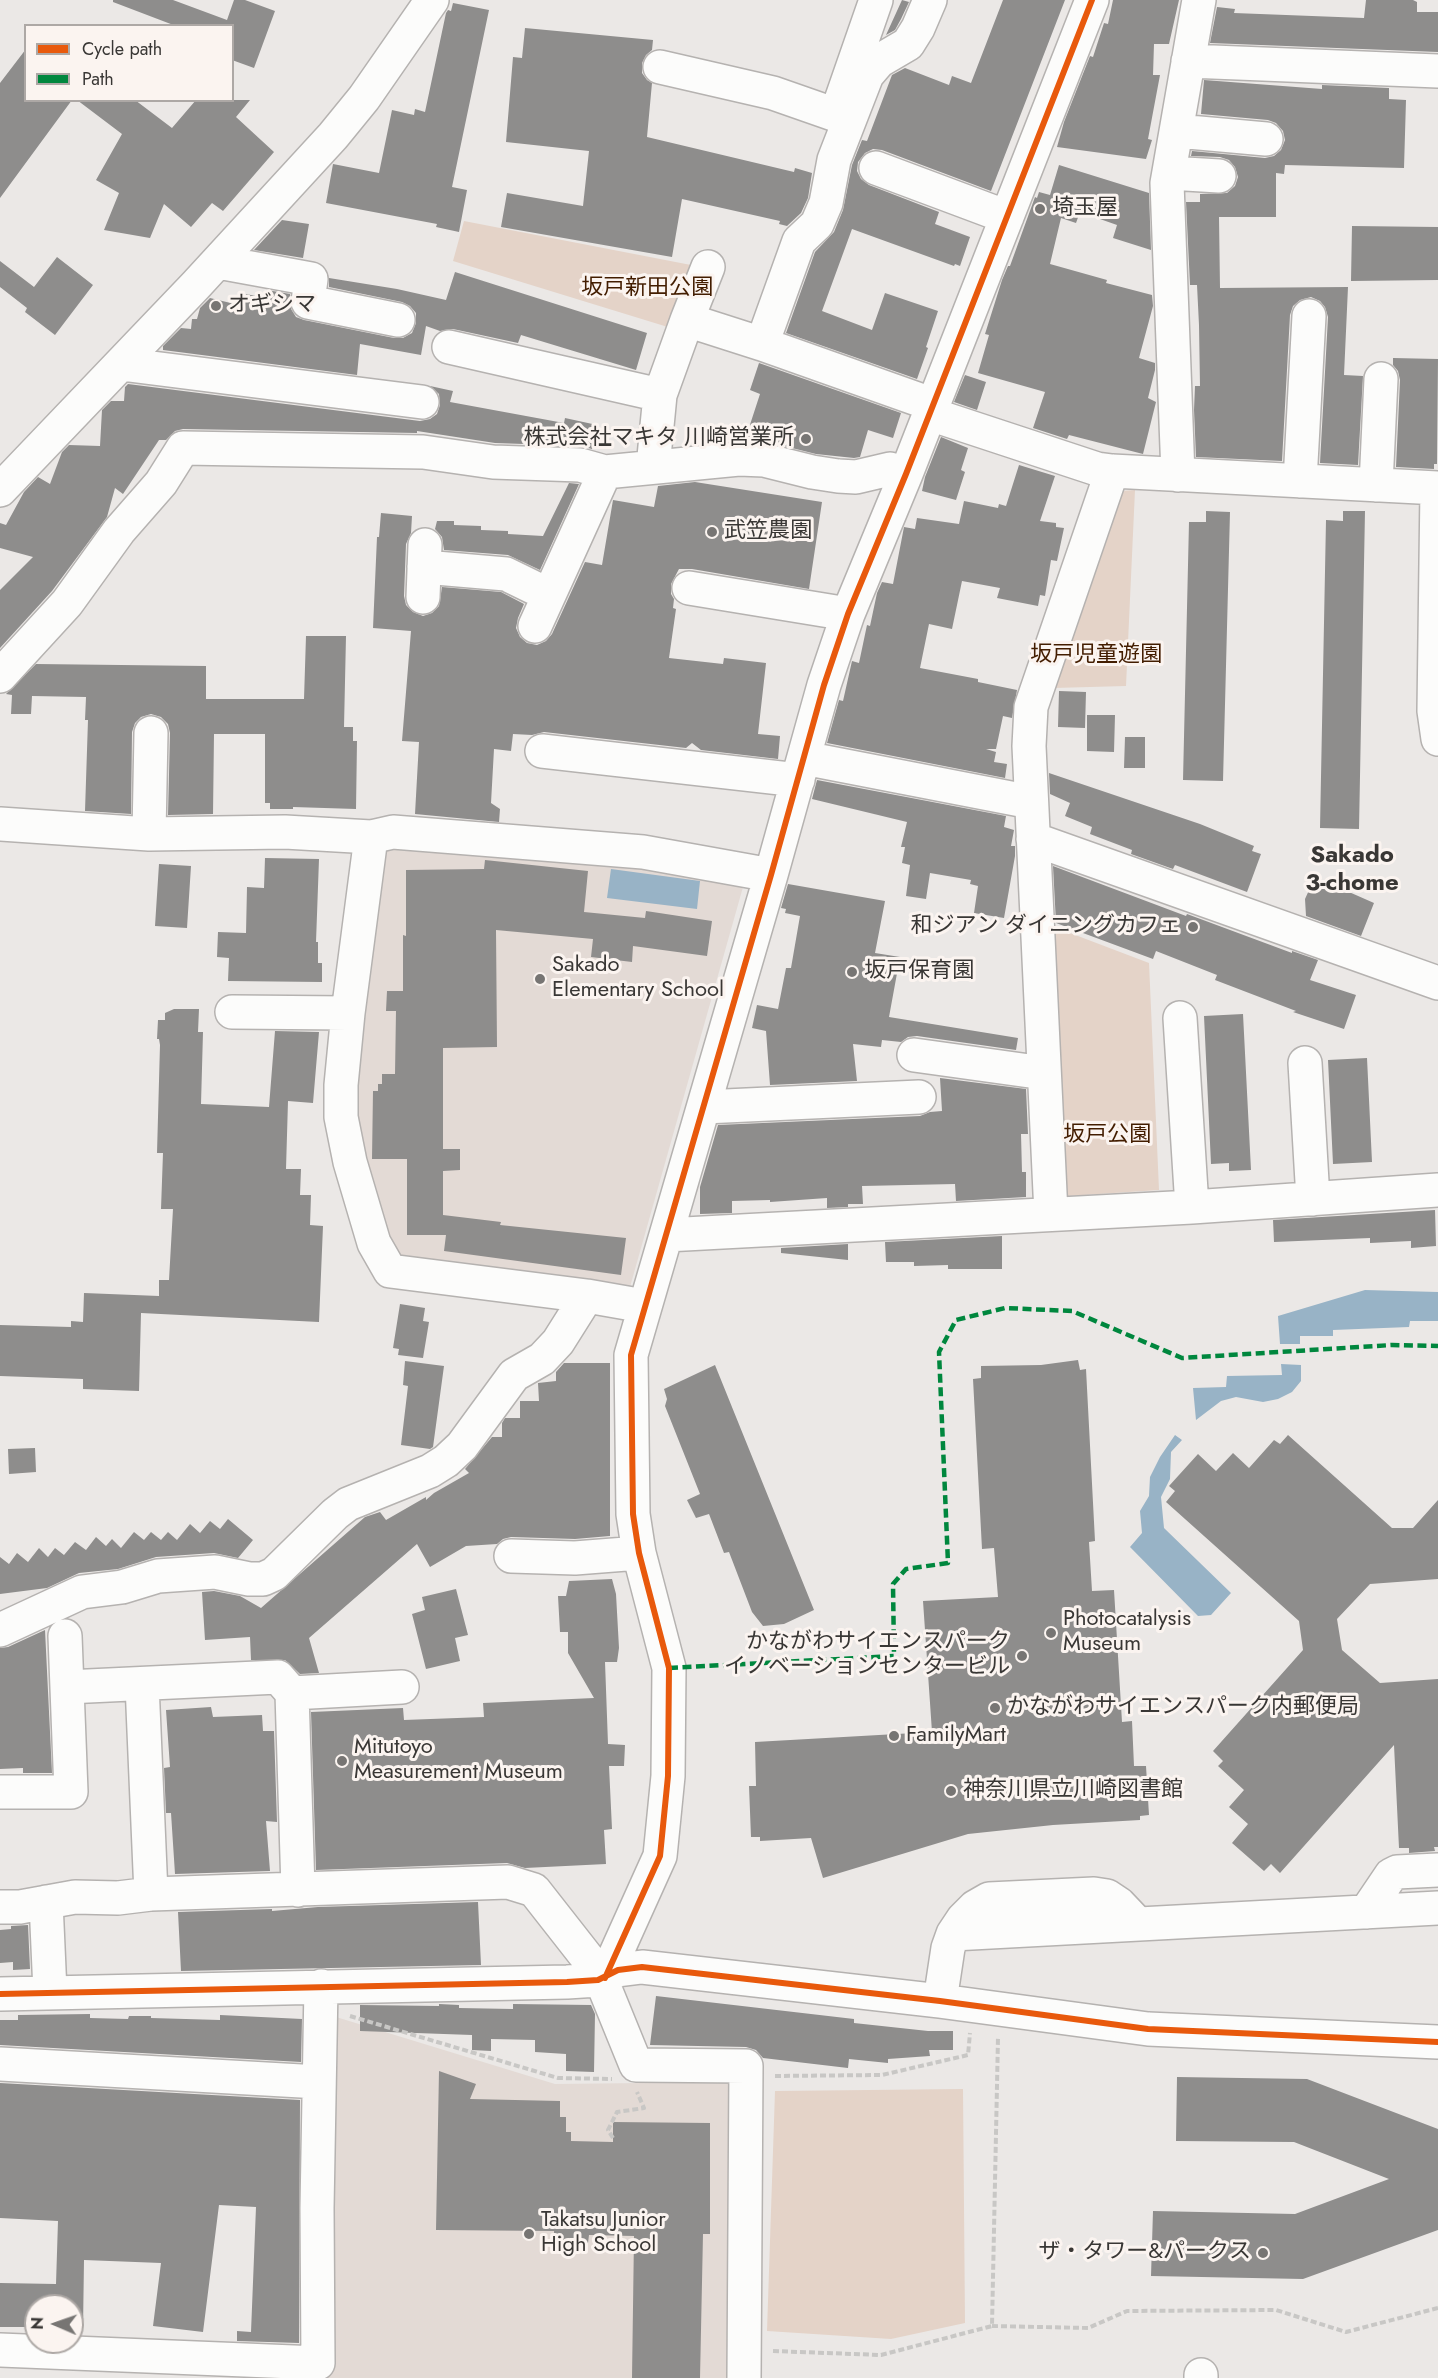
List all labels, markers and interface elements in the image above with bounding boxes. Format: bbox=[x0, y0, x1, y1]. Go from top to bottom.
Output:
legend bbox=[24, 24, 234, 102]
text: Cycle path bbox=[82, 36, 162, 62]
text: Path bbox=[82, 66, 114, 92]
place label: 埼玉屋 bbox=[1052, 196, 1118, 222]
marker: 埼玉屋 bbox=[1033, 202, 1047, 216]
park label: 坂戸新田公園 bbox=[581, 276, 713, 302]
place label: オギシマ bbox=[228, 293, 316, 319]
marker: オギシマ bbox=[209, 299, 223, 313]
place label: 株式会社マキタ 川崎営業所 bbox=[523, 426, 794, 452]
marker: 株式会社マキタ 川崎営業所 bbox=[799, 432, 813, 446]
place label: 武笠農園 bbox=[724, 519, 812, 545]
marker: 武笠農園 bbox=[705, 525, 719, 539]
park label: 坂戸児童遊園 bbox=[1030, 643, 1162, 669]
district label: Sakado 3-chome bbox=[1305, 842, 1399, 898]
place label: 和ジアン ダイニングカフェ bbox=[910, 914, 1181, 940]
marker: 和ジアン ダイニングカフェ bbox=[1186, 920, 1200, 934]
place label: Sakado Elementary School bbox=[552, 953, 724, 1004]
place label: 坂戸保育園 bbox=[864, 959, 974, 985]
marker: 坂戸保育園 bbox=[845, 965, 859, 979]
marker: Sakado Elementary School bbox=[533, 972, 547, 986]
park label: 坂戸公園 bbox=[1063, 1123, 1151, 1149]
place label: Photocatalysis Museum bbox=[1063, 1607, 1191, 1658]
marker: Photocatalysis Museum bbox=[1044, 1626, 1058, 1640]
place label: かながわサイエンスパーク イノベーションセンタービル bbox=[724, 1630, 1010, 1682]
marker: かながわサイエンスパーク イノベーションセンタービル bbox=[1015, 1649, 1029, 1663]
place label: かながわサイエンスパーク内郵便局 bbox=[1007, 1695, 1359, 1721]
marker: かながわサイエンスパーク内郵便局 bbox=[988, 1701, 1002, 1715]
place label: FamilyMart bbox=[906, 1723, 1006, 1749]
marker: FamilyMart bbox=[887, 1729, 901, 1743]
place label: Mitutoyo Measurement Museum bbox=[354, 1735, 563, 1786]
marker: Mitutoyo Measurement Museum bbox=[335, 1754, 349, 1768]
place label: 神奈川県立川崎図書館 bbox=[963, 1778, 1183, 1804]
marker: 神奈川県立川崎図書館 bbox=[944, 1784, 958, 1798]
place label: Takatsu Junior High School bbox=[541, 2208, 666, 2260]
marker: Takatsu Junior High School bbox=[522, 2227, 536, 2241]
place label: ザ・タワー&パークス bbox=[1038, 2240, 1251, 2266]
marker: ザ・タワー&パークス bbox=[1256, 2246, 1270, 2260]
north arrow bbox=[24, 2294, 84, 2354]
text: N bbox=[26, 2317, 49, 2330]

